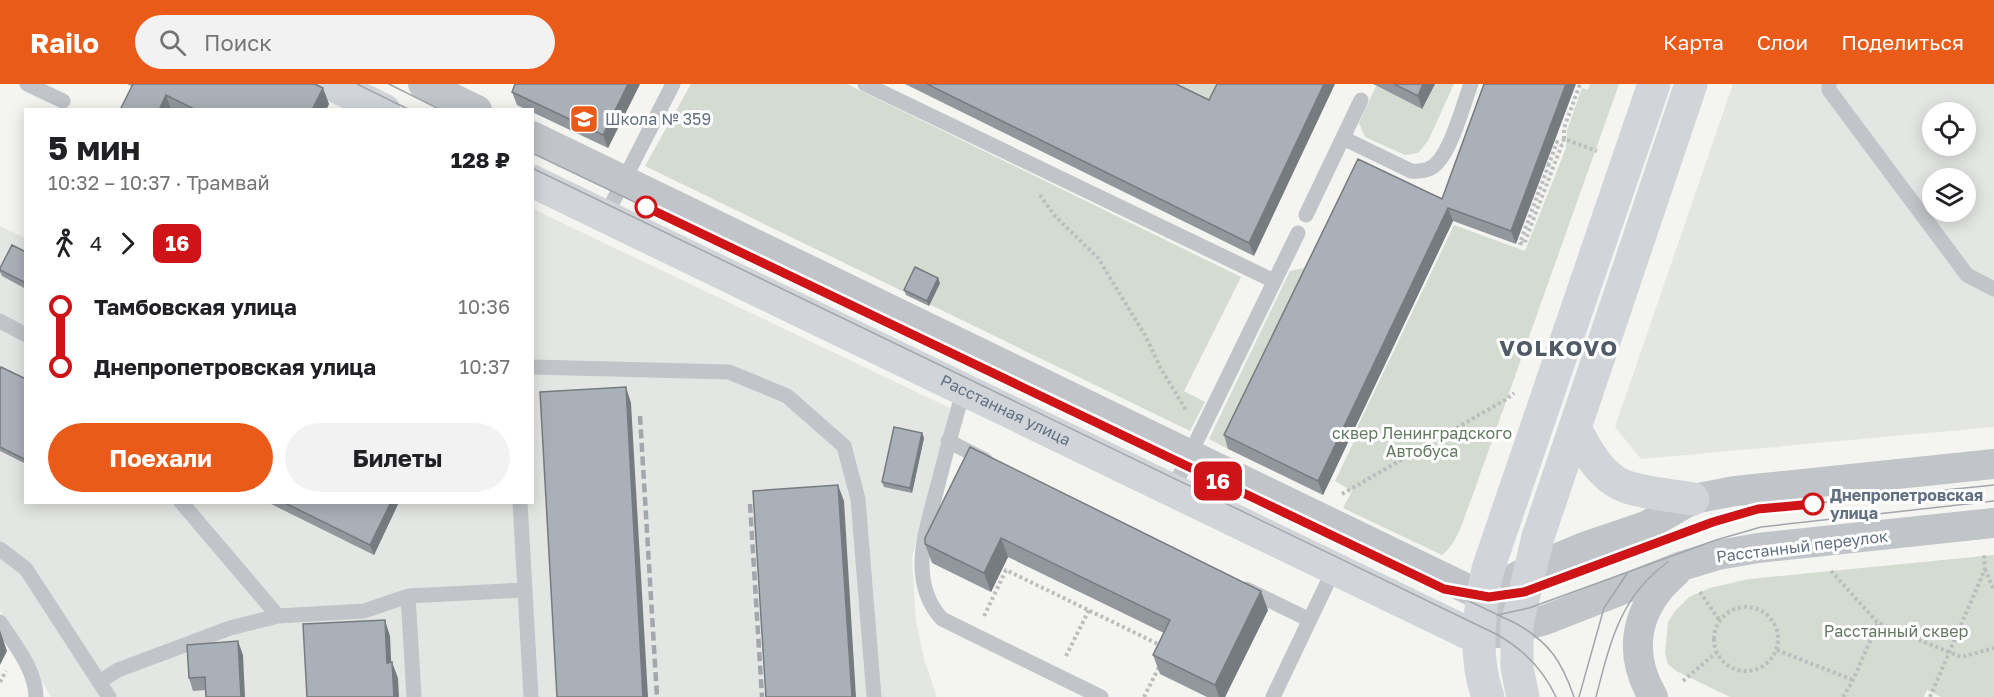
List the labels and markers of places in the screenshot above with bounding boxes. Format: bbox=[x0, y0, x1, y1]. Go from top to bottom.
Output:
school or university icon: Школа № 359 bbox=[568, 103, 600, 135]
place label: Школа № 359 bbox=[605, 109, 711, 129]
unlabelled marker bbox=[635, 196, 657, 218]
place label: Днепропетровская улица bbox=[1830, 485, 1983, 523]
marker: Днепропетровская улица bbox=[1802, 493, 1824, 515]

